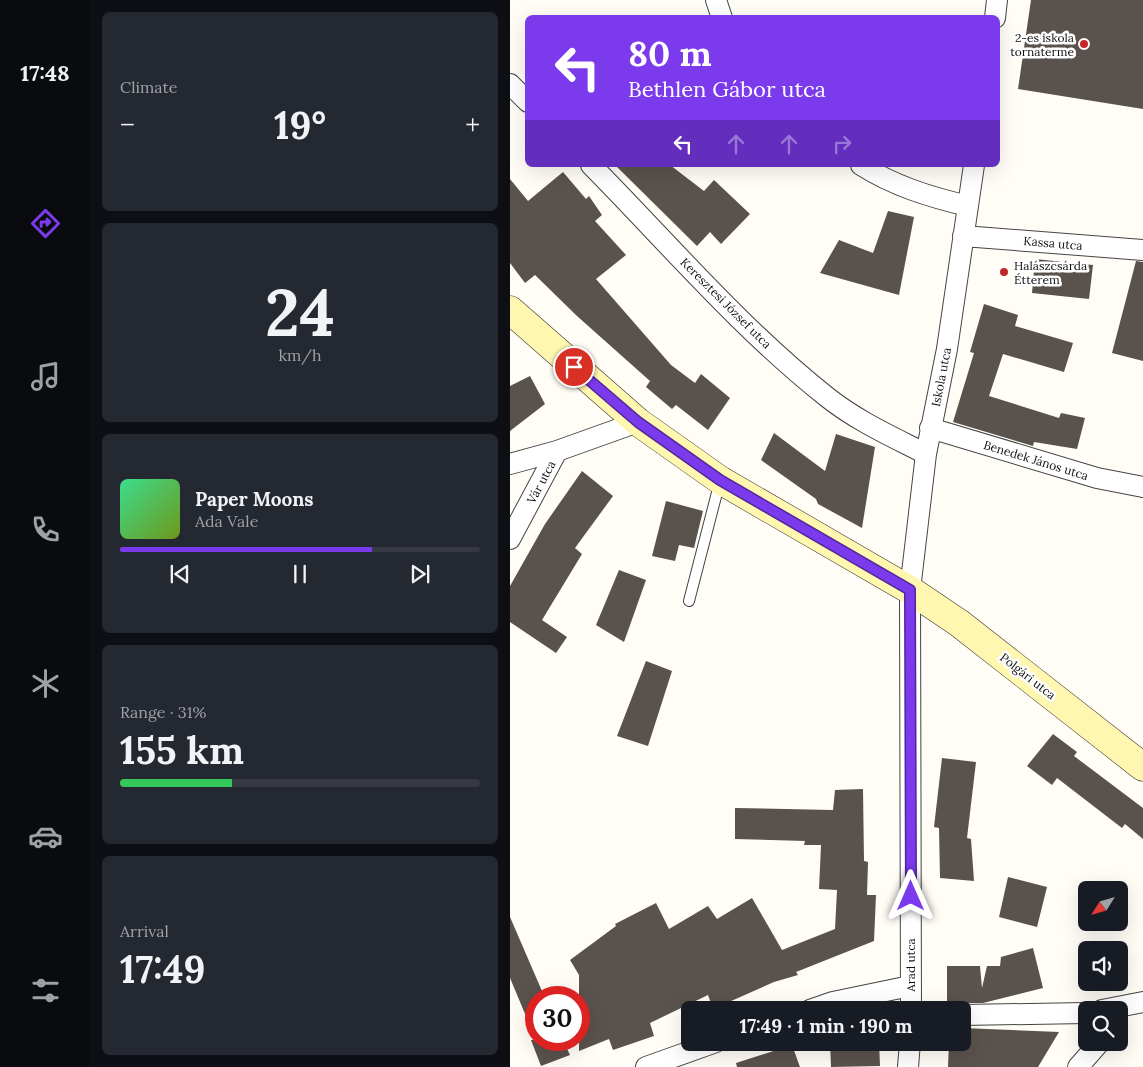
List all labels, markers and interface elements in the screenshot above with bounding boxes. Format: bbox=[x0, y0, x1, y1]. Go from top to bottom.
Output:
place label: 2-es iskola tornaterme bbox=[1010, 30, 1074, 59]
text: 80 m bbox=[628, 31, 712, 76]
icon: left bbox=[545, 35, 610, 100]
marker: 2-es iskola tornaterme bbox=[1078, 38, 1090, 50]
text: 17:48 bbox=[20, 59, 70, 87]
text: Bethlen Gábor utca bbox=[628, 75, 826, 103]
text: Climate bbox=[120, 77, 177, 97]
text: 19° bbox=[274, 101, 326, 149]
text: − bbox=[120, 107, 135, 143]
text: + bbox=[465, 107, 480, 143]
icon: left bbox=[669, 130, 697, 158]
icon: ahead bbox=[722, 130, 750, 158]
icon: ahead bbox=[775, 130, 803, 158]
icon: right bbox=[828, 130, 856, 158]
icon: directions bbox=[28, 206, 63, 241]
street label: Kassa utca bbox=[1023, 233, 1083, 253]
street label: Keresztesi József utca bbox=[677, 254, 775, 352]
place label: Halászcsárda Étterem bbox=[1014, 258, 1087, 287]
marker: Halászcsárda Étterem bbox=[998, 266, 1010, 278]
text: 24 bbox=[265, 271, 335, 354]
text: km/h bbox=[278, 345, 322, 365]
pin bbox=[553, 346, 595, 388]
street label: Iskola utca bbox=[928, 346, 954, 408]
icon: arrive bbox=[560, 353, 588, 381]
icon: music bbox=[28, 359, 63, 394]
street label: Benedek János utca bbox=[982, 437, 1090, 483]
street label: Vár utca bbox=[523, 458, 559, 507]
text: Paper Moons bbox=[195, 487, 314, 511]
text: Ada Vale bbox=[195, 511, 258, 531]
icon: phone bbox=[28, 512, 63, 547]
icon: previous bbox=[166, 560, 194, 588]
icon: pause bbox=[286, 560, 314, 588]
icon: next bbox=[406, 560, 434, 588]
street label: Polgári utca bbox=[997, 650, 1059, 702]
icon: climate bbox=[28, 666, 63, 701]
text: Range · 31% bbox=[120, 702, 207, 722]
text: 155 km bbox=[120, 726, 244, 774]
icon: car bbox=[28, 819, 63, 854]
position arrow bbox=[884, 869, 936, 921]
north arrow bbox=[1078, 881, 1128, 931]
map controls bbox=[1078, 881, 1128, 1051]
text: Arrival bbox=[120, 921, 169, 941]
street label: Arad utca bbox=[903, 938, 918, 993]
button: sound bbox=[1078, 941, 1128, 991]
text: 17:49 bbox=[120, 945, 205, 993]
icon: filters bbox=[28, 973, 63, 1008]
speed limit sign: 30 bbox=[525, 986, 590, 1051]
button: search bbox=[1078, 1001, 1128, 1051]
text: 17:49 · 1 min · 190 m bbox=[739, 1014, 913, 1038]

